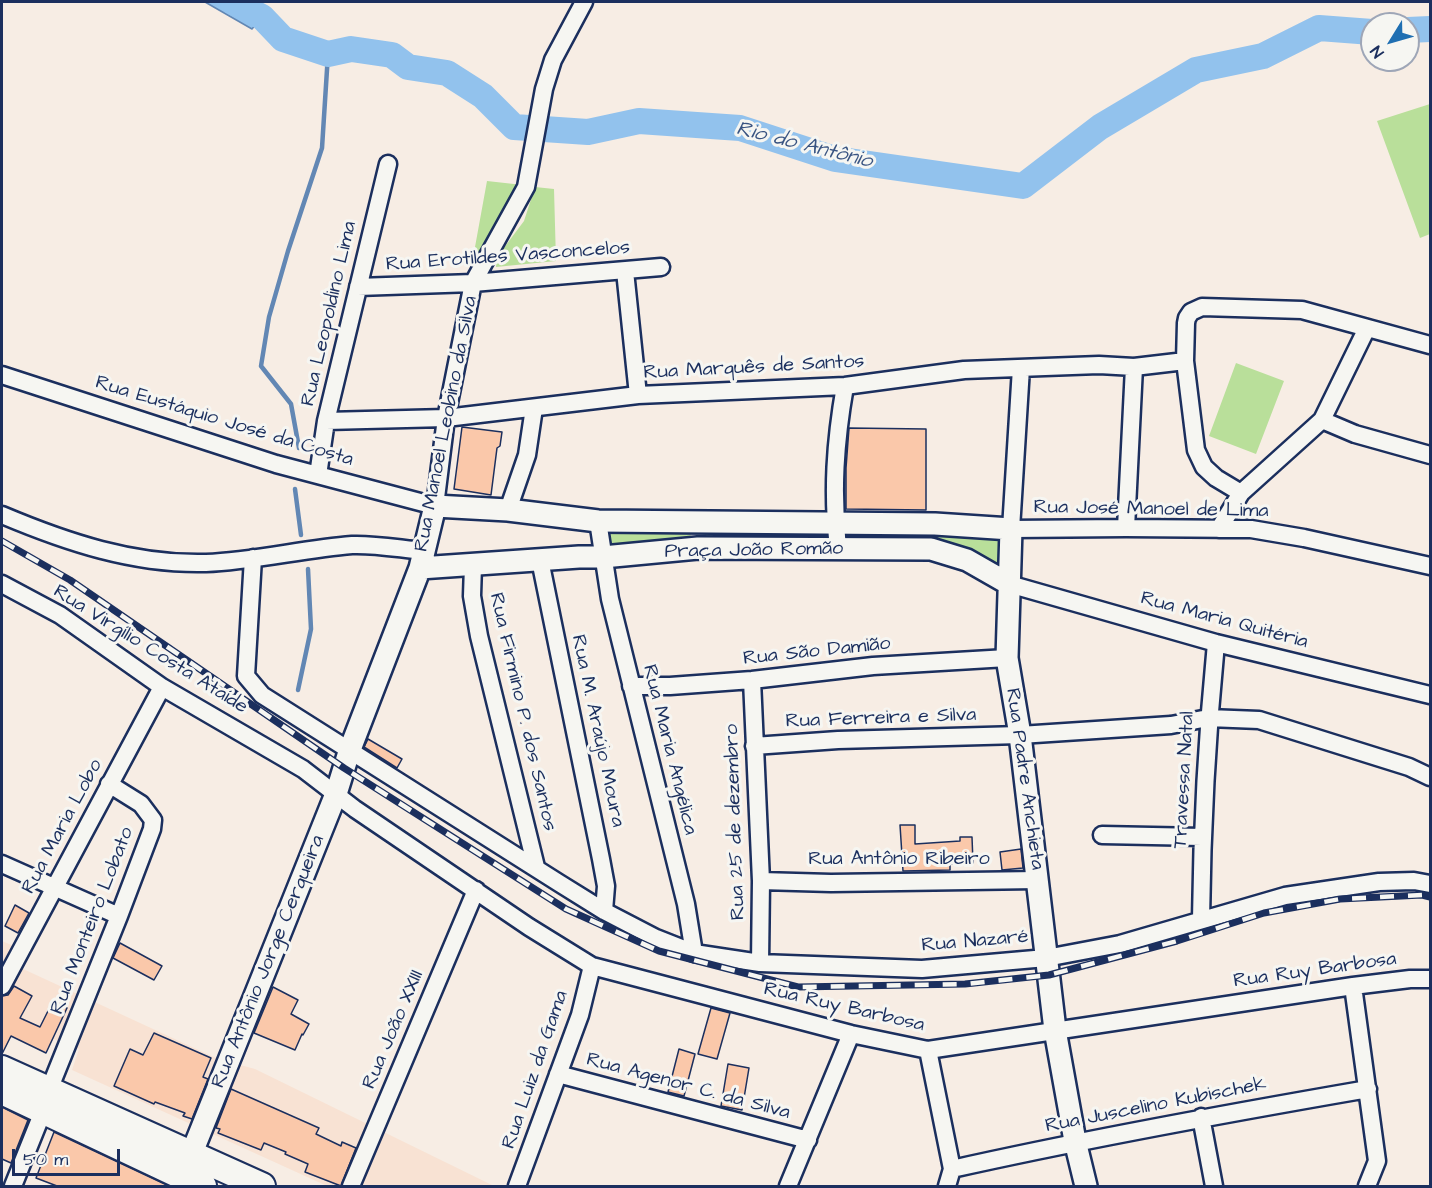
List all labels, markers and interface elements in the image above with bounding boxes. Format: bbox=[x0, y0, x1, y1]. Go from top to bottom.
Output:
north arrow bbox=[1360, 12, 1420, 72]
text: N bbox=[1365, 41, 1389, 62]
water label: Rio do Antônio bbox=[733, 117, 875, 175]
street label: Rua Leopoldino Lima bbox=[297, 219, 363, 409]
street label: Rua Erotildes Vasconcelos bbox=[385, 236, 631, 278]
street label: Rua Manoel Leobino da Silva bbox=[410, 294, 484, 554]
street label: Rua Marquês de Santos bbox=[643, 350, 865, 386]
street label: Rua Eustáquio José da Costa bbox=[92, 371, 356, 473]
street label: Rua José Manoel de Lima bbox=[1033, 496, 1269, 524]
street label: Praça João Romão bbox=[665, 537, 843, 565]
street label: Rua Virgílio Costa Ataíde bbox=[48, 580, 252, 720]
street label: Rua Maria Quitéria bbox=[1138, 587, 1310, 655]
street label: Rua Firmino P. dos Santos bbox=[483, 590, 561, 834]
street label: Rua São Damião bbox=[742, 632, 892, 672]
street label: Rua M. Araújo Moura bbox=[565, 633, 629, 829]
street label: Rua Maria Angélica bbox=[636, 662, 702, 838]
street label: Rua Padre Anchieta bbox=[999, 687, 1049, 871]
street label: Rua Ferreira e Silva bbox=[785, 704, 977, 734]
street label: Travessa Natal bbox=[1169, 711, 1201, 849]
street label: Rua 25 de dezembro bbox=[721, 724, 751, 920]
street label: Rua Maria Lobo bbox=[17, 756, 109, 898]
street label: Rua Monteiro Lobato bbox=[46, 824, 140, 1018]
street label: Rua Antônio Jorge Cerqueira bbox=[207, 832, 331, 1092]
street label: Rua Antônio Ribeiro bbox=[808, 848, 990, 872]
street label: Rua Nazaré bbox=[921, 925, 1029, 959]
street label: Rua Ruy Barbosa bbox=[1232, 948, 1398, 994]
street label: Rua João XXIII bbox=[358, 967, 430, 1093]
street label: Rua Ruy Barbosa bbox=[761, 978, 927, 1038]
street label: Rua Luiz da Gama bbox=[498, 988, 574, 1152]
street label: Rua Agenor C. da Silva bbox=[584, 1048, 792, 1126]
street label: Rua Juscelino Kubischek bbox=[1044, 1073, 1268, 1139]
scale bar bbox=[15, 1137, 123, 1175]
text: 50 m bbox=[23, 1147, 68, 1172]

